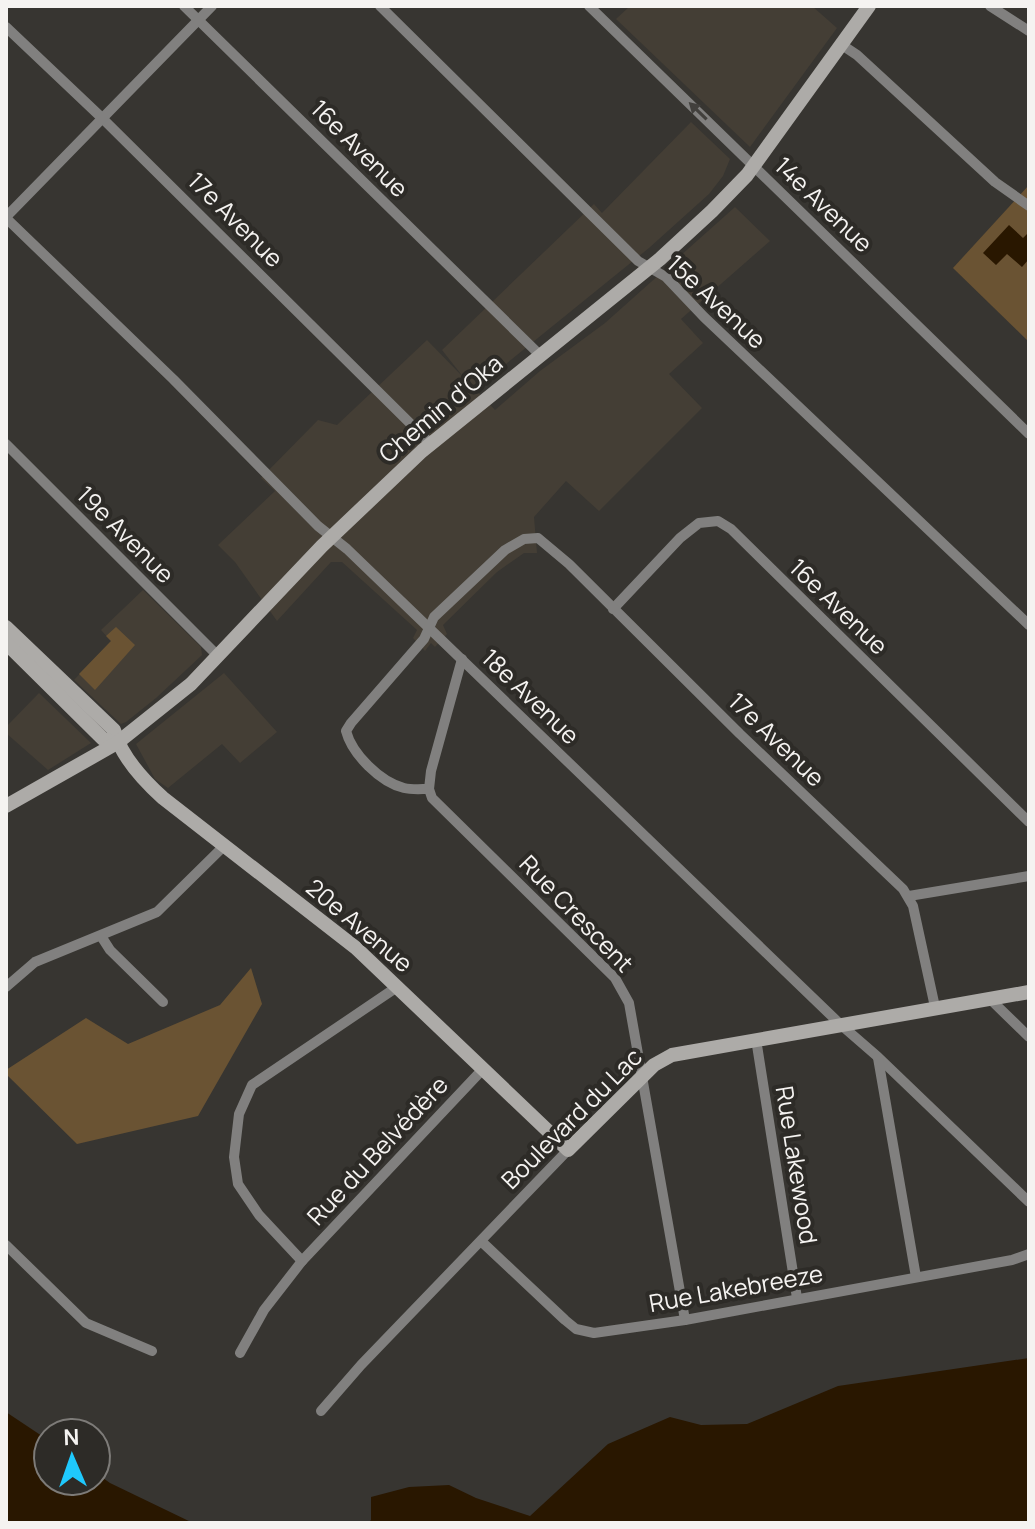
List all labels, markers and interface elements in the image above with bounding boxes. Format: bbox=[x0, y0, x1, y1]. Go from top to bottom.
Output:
street label: 16e Avenue bbox=[304, 92, 416, 204]
one-way arrow bbox=[689, 102, 708, 121]
street label: 14e Avenue bbox=[768, 149, 880, 259]
street label: 17e Avenue bbox=[181, 164, 291, 274]
street label: 15e Avenue bbox=[660, 246, 774, 355]
street label: Chemin d'Oka bbox=[371, 346, 509, 469]
street label: 19e Avenue bbox=[70, 478, 182, 590]
street label: 16e Avenue bbox=[783, 551, 896, 661]
street label: 18e Avenue bbox=[475, 641, 587, 751]
street label: 17e Avenue bbox=[722, 685, 833, 793]
street label: Rue Crescent bbox=[513, 847, 641, 979]
street label: 20e Avenue bbox=[300, 871, 420, 979]
street label: Boulevard du Lac bbox=[493, 1040, 649, 1196]
street label: Rue du Belvédère bbox=[299, 1068, 455, 1232]
street label: Rue Lakewood bbox=[769, 1083, 826, 1246]
street label: Rue Lakebreeze bbox=[646, 1256, 825, 1319]
north arrow bbox=[32, 1417, 112, 1497]
text: N bbox=[63, 1422, 80, 1452]

